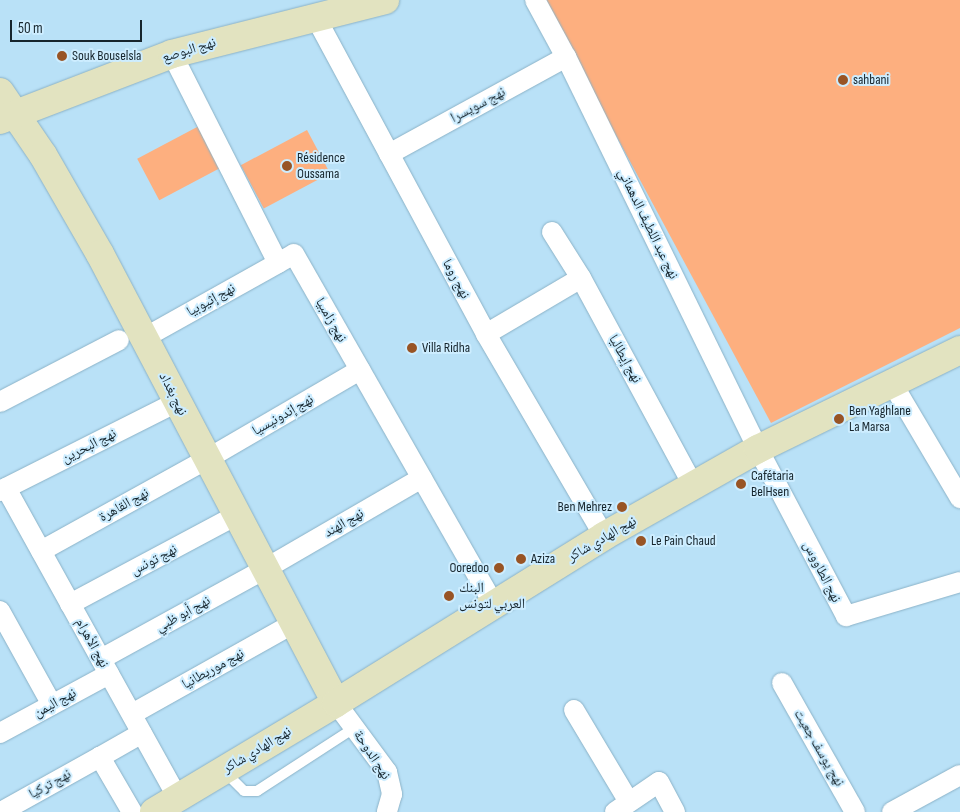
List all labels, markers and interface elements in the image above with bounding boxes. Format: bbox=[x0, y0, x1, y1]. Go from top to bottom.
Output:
scale bar bbox=[12, 10, 145, 42]
text: 50 m bbox=[18, 19, 43, 38]
street label: نهج البوصع bbox=[160, 34, 218, 66]
place label: Souk Bouselsla bbox=[72, 48, 141, 64]
marker: Souk Bouselsla bbox=[56, 50, 68, 62]
place label: sahbani bbox=[853, 72, 889, 88]
marker: sahbani bbox=[837, 74, 849, 86]
street label: نهج سويسرا bbox=[448, 84, 508, 126]
place label: Résidence Oussama bbox=[297, 150, 345, 182]
marker: Résidence Oussama bbox=[281, 160, 293, 172]
street label: نهج عبد اللطيف الدهماني bbox=[614, 166, 682, 282]
street label: نهج روما bbox=[439, 256, 473, 302]
street label: نهج إثيوبيا bbox=[184, 280, 238, 320]
street label: نهج زامبيا bbox=[312, 295, 350, 345]
street label: نهج إيطاليا bbox=[605, 332, 645, 386]
place label: Villa Ridha bbox=[422, 340, 470, 356]
marker: Villa Ridha bbox=[406, 342, 418, 354]
street label: نهج بغداد bbox=[155, 370, 191, 418]
street label: نهج إندونيسيا bbox=[249, 391, 317, 439]
place label: Ben Yaghlane La Marsa bbox=[849, 403, 911, 436]
marker: Ben Yaghlane La Marsa bbox=[833, 413, 845, 425]
street label: نهج البحرين bbox=[59, 425, 119, 467]
place label: Cafétaria BelHsen bbox=[751, 468, 794, 501]
marker: Cafétaria BelHsen bbox=[735, 478, 747, 490]
street label: نهج القاهرة bbox=[96, 484, 152, 526]
place label: Ben Mehrez bbox=[558, 499, 612, 515]
marker: Ben Mehrez bbox=[616, 501, 628, 513]
street label: نهج الهند bbox=[321, 505, 367, 541]
street label: نهج الهادي شاكر bbox=[565, 513, 639, 565]
place label: Le Pain Chaud bbox=[651, 533, 716, 549]
marker: Le Pain Chaud bbox=[635, 535, 647, 547]
street label: نهج الطاووس bbox=[799, 538, 845, 606]
street label: نهج تونس bbox=[128, 541, 180, 579]
place label: Aziza bbox=[531, 551, 555, 567]
marker: Aziza bbox=[515, 553, 527, 565]
place label: Ooredoo bbox=[449, 560, 489, 576]
marker: Ooredoo bbox=[493, 562, 505, 574]
place label: البنك العربي لتونس bbox=[459, 580, 525, 612]
marker: البنك العربي لتونس bbox=[443, 590, 455, 602]
street label: نهج أبو ظبي bbox=[153, 592, 213, 636]
street label: نهج الأهرام bbox=[71, 615, 113, 671]
street label: نهج موريطانيا bbox=[179, 645, 247, 693]
street label: نهج اليمن bbox=[31, 684, 79, 722]
street label: نهج يوسف جعيت bbox=[790, 706, 848, 790]
street label: نهج الهادي شاكر bbox=[220, 723, 294, 777]
street label: نهج الدوحة bbox=[350, 727, 394, 783]
street label: نهج تركيا bbox=[26, 766, 74, 802]

